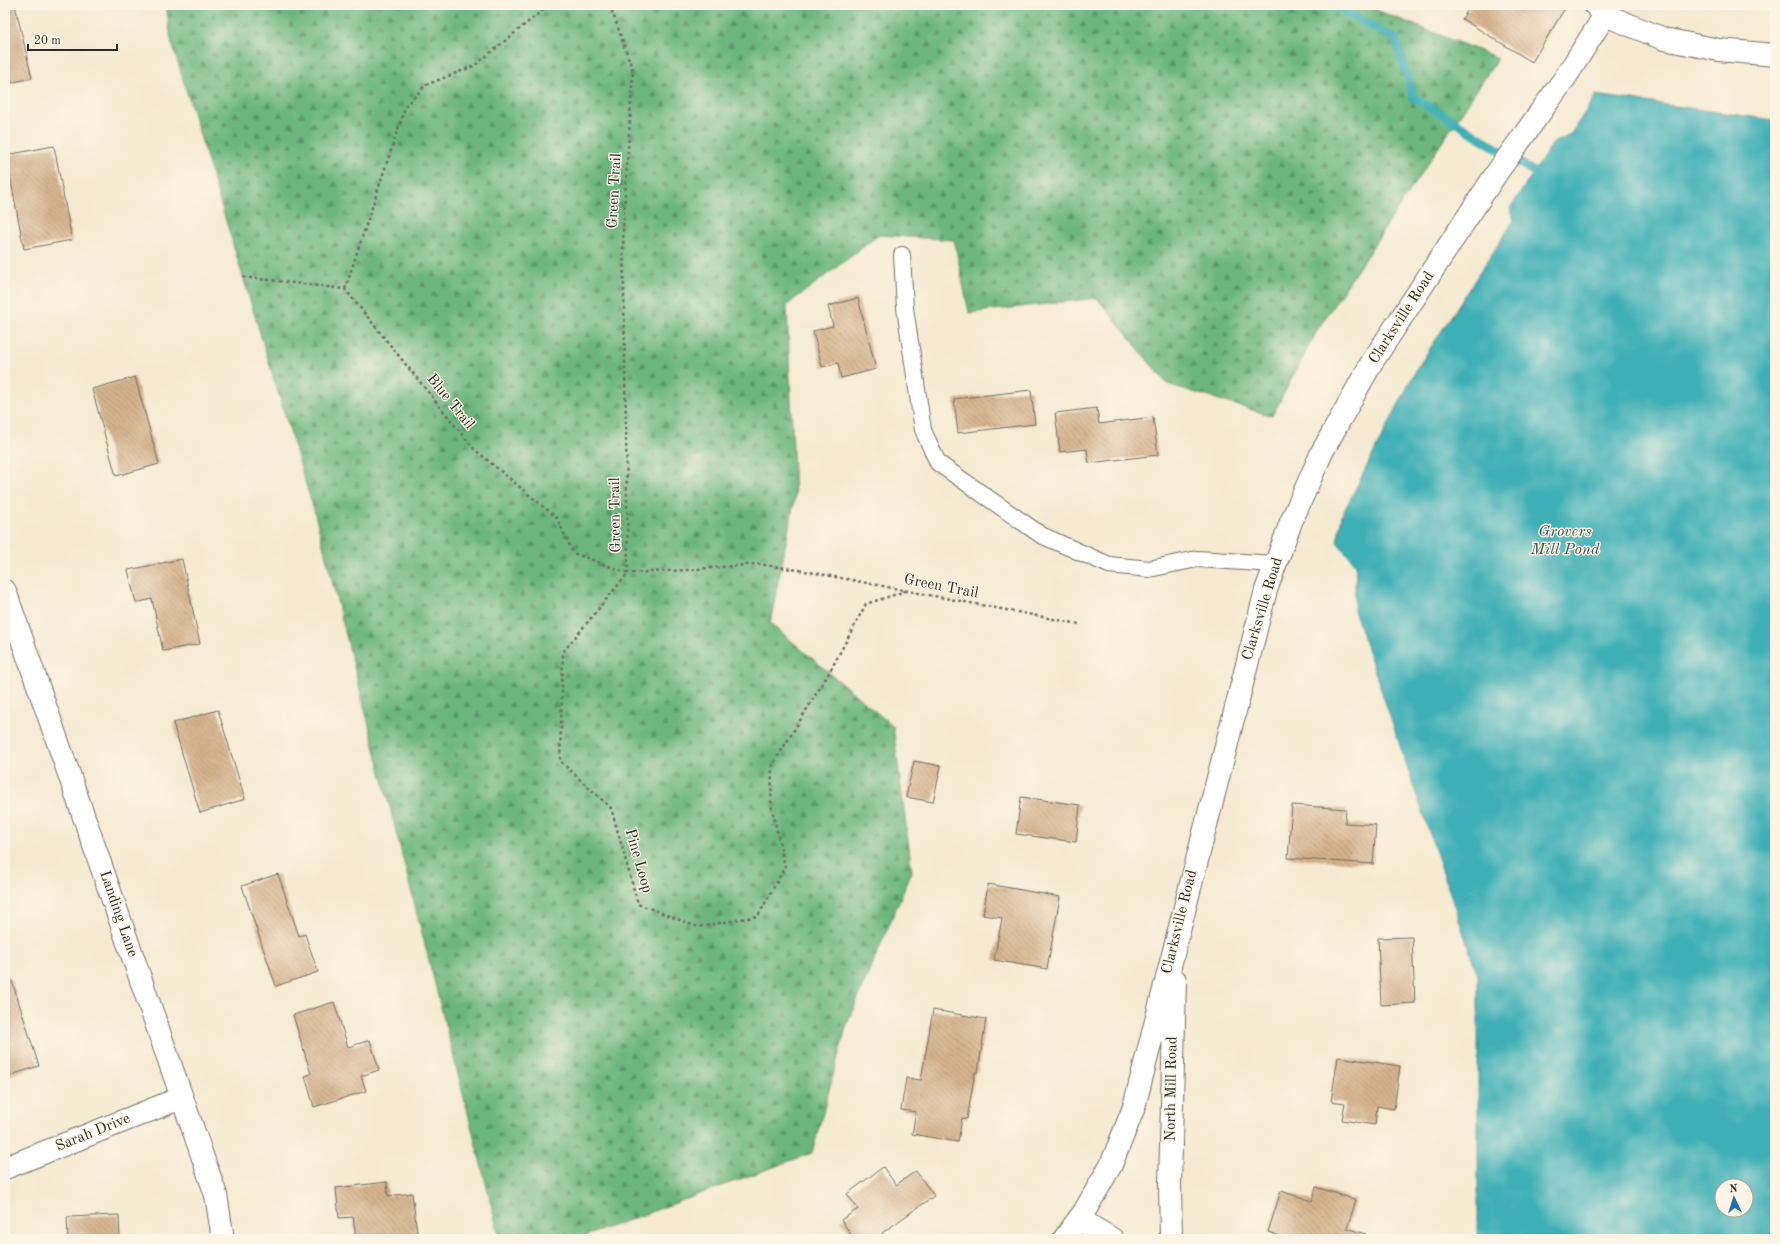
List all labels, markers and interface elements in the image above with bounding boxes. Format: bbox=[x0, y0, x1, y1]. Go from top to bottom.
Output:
scale bar bbox=[28, 26, 117, 52]
text: 20 m bbox=[34, 35, 61, 47]
street label: Green Trail bbox=[606, 153, 624, 229]
street label: Clarksville Road bbox=[1367, 269, 1437, 367]
street label: Blue Trail bbox=[423, 372, 477, 432]
street label: Green Trail bbox=[608, 477, 624, 553]
water label: Grovers Mill Pond bbox=[1530, 524, 1600, 558]
street label: Clarksville Road bbox=[1240, 556, 1286, 662]
street label: Green Trail bbox=[903, 572, 979, 602]
street label: Pine Loop bbox=[622, 827, 654, 895]
street label: Clarksville Road bbox=[1160, 868, 1200, 976]
street label: Landing Lane bbox=[96, 869, 140, 959]
street label: North Mill Road bbox=[1164, 1036, 1180, 1142]
street label: Sarah Drive bbox=[54, 1111, 132, 1155]
north arrow bbox=[1714, 1178, 1754, 1218]
text: N bbox=[1729, 1184, 1739, 1195]

